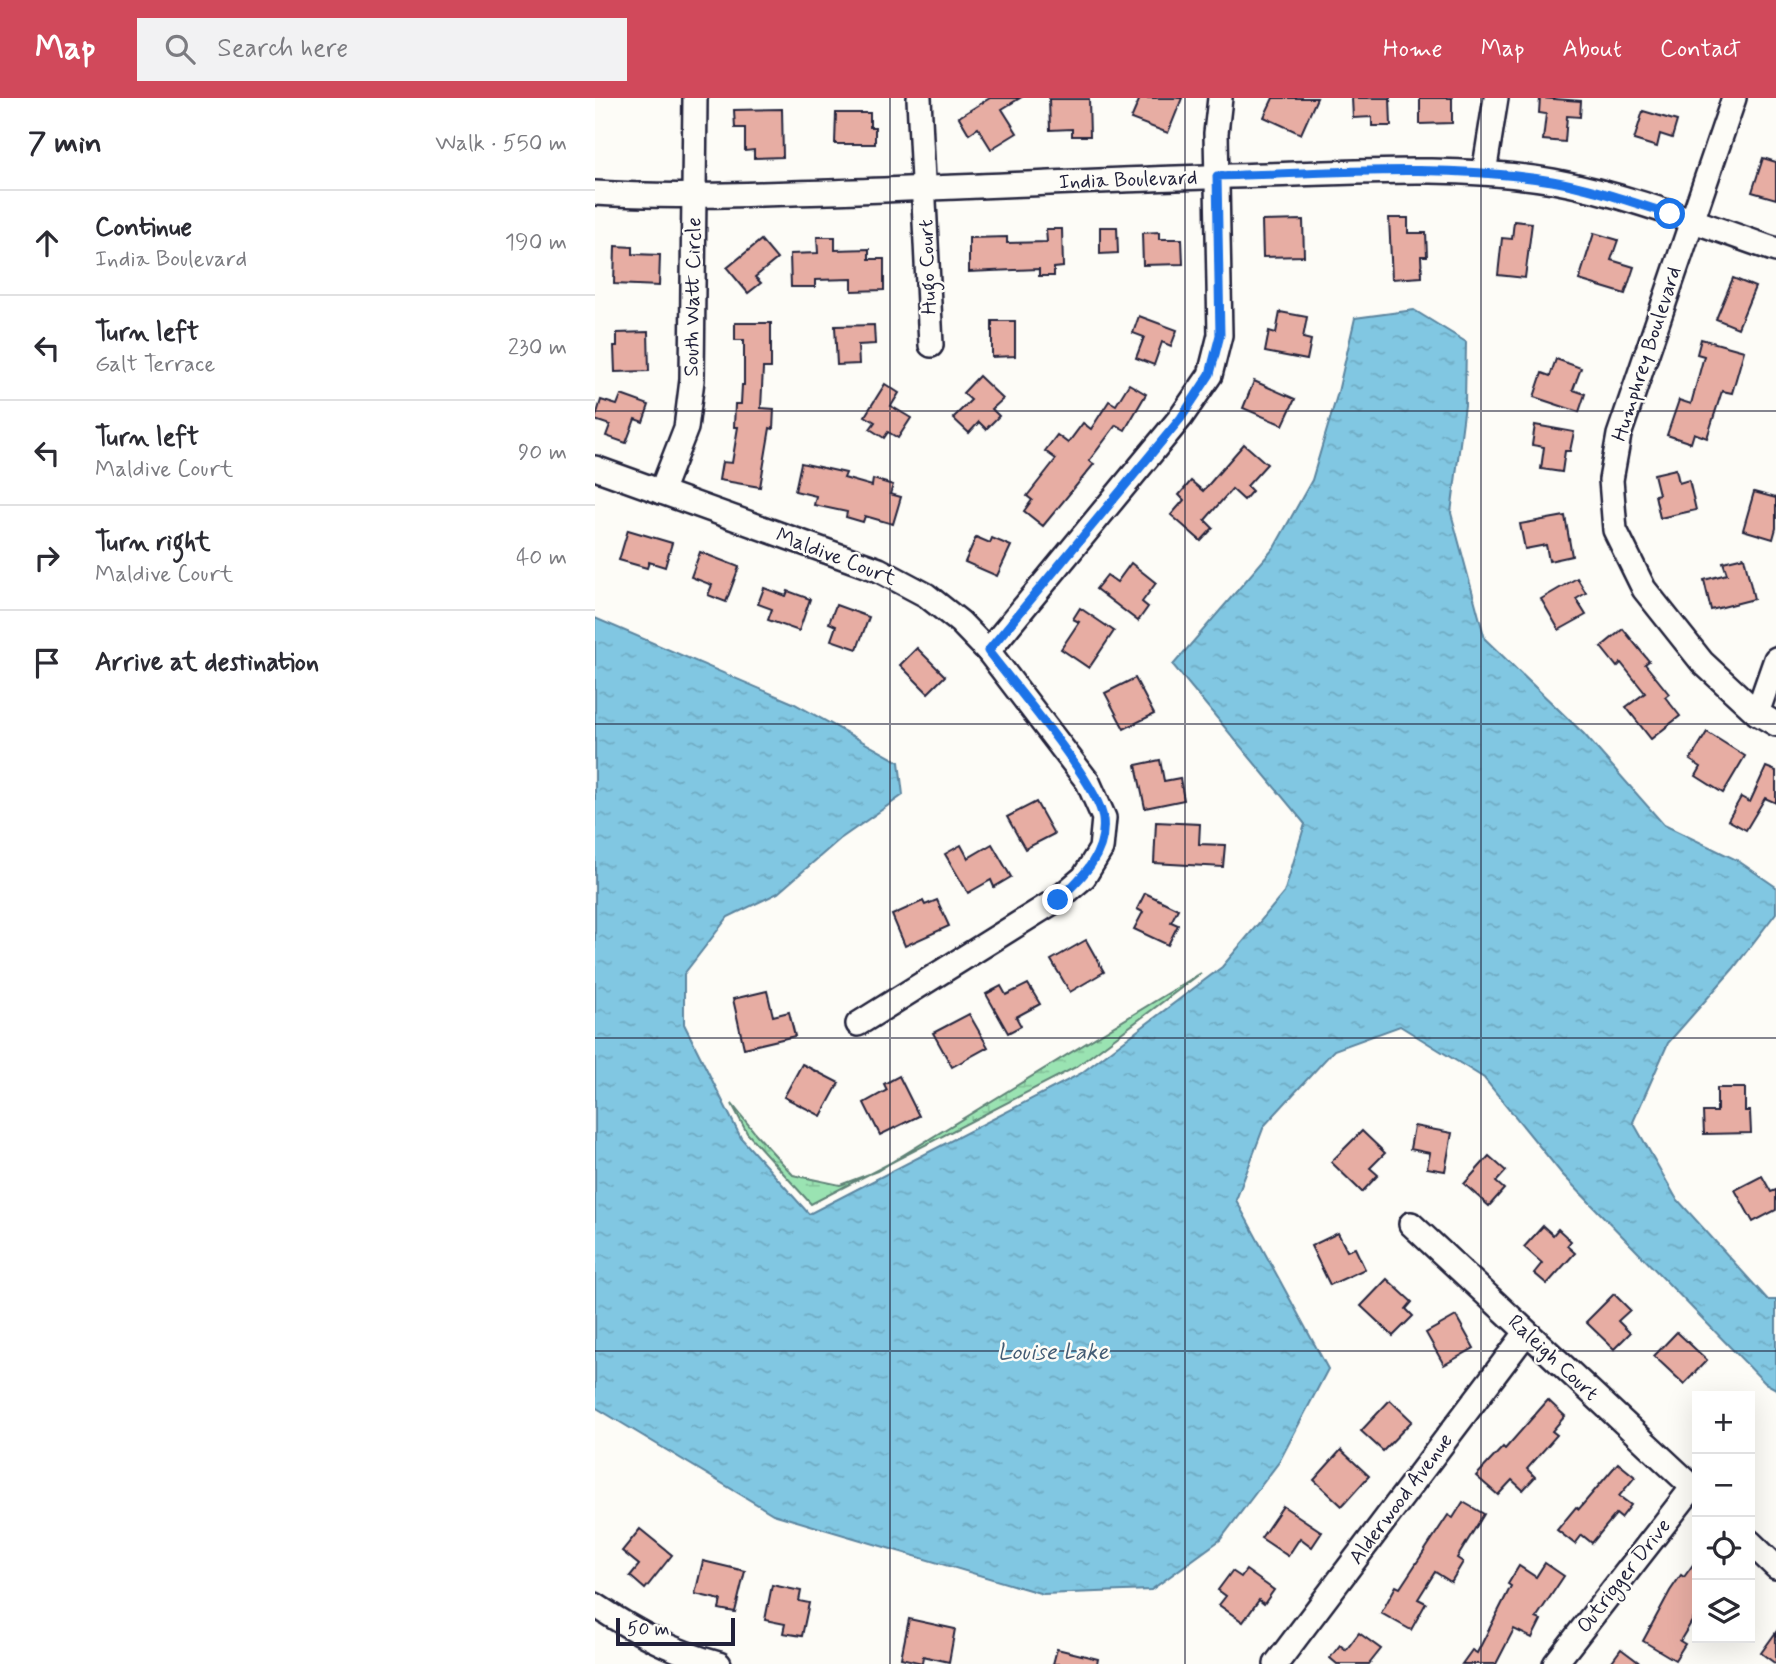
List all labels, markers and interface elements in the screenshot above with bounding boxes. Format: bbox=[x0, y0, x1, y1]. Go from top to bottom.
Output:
search box bbox=[137, 18, 627, 81]
text: Map bbox=[35, 27, 95, 71]
icon: search bbox=[161, 30, 199, 68]
text: Search here bbox=[217, 32, 348, 66]
text: Home bbox=[1383, 34, 1443, 65]
text: Map bbox=[1481, 34, 1525, 65]
text: About bbox=[1563, 34, 1622, 65]
text: Contact bbox=[1660, 34, 1741, 65]
text: 7 min bbox=[28, 124, 102, 163]
text: Walk · 550 m bbox=[435, 129, 567, 159]
street label: India Boulevard bbox=[1058, 164, 1198, 196]
route start bbox=[1654, 198, 1685, 229]
text: Continue bbox=[95, 211, 192, 245]
street label: South Watt Circle bbox=[678, 217, 708, 377]
street label: Hugo Court bbox=[912, 219, 946, 315]
icon: ahead bbox=[28, 224, 66, 262]
text: 190 m bbox=[505, 228, 567, 258]
text: India Boulevard bbox=[95, 245, 247, 275]
street label: Humphrey Boulevard bbox=[1606, 263, 1688, 445]
text: Turn left bbox=[95, 316, 199, 350]
icon: left bbox=[28, 329, 66, 367]
text: 230 m bbox=[508, 333, 567, 363]
text: Galt Terrace bbox=[95, 350, 215, 380]
text: Turn left bbox=[95, 421, 199, 455]
icon: left bbox=[28, 434, 66, 472]
text: 90 m bbox=[518, 438, 567, 468]
text: Maldive Court bbox=[95, 455, 233, 485]
street label: Maldive Court bbox=[772, 521, 901, 593]
text: Turn right bbox=[95, 526, 211, 560]
icon: right bbox=[28, 539, 66, 577]
text: 40 m bbox=[516, 543, 567, 573]
text: Maldive Court bbox=[95, 560, 233, 590]
icon: arrive bbox=[28, 644, 66, 682]
text: Arrive at destination bbox=[95, 646, 319, 680]
route end bbox=[1042, 884, 1073, 915]
street label: Raleigh Court bbox=[1502, 1309, 1605, 1407]
water label: Louise Lake bbox=[997, 1338, 1109, 1368]
map controls bbox=[1692, 1391, 1755, 1643]
button: + bbox=[1692, 1391, 1755, 1454]
street label: Alderwood Avenue bbox=[1342, 1428, 1460, 1570]
button: − bbox=[1692, 1454, 1755, 1517]
street label: Outrigger Drive bbox=[1570, 1513, 1678, 1640]
button: locate bbox=[1692, 1517, 1755, 1580]
button: layers bbox=[1692, 1580, 1755, 1643]
scale bar bbox=[616, 1615, 735, 1647]
text: 50 m bbox=[627, 1617, 670, 1642]

